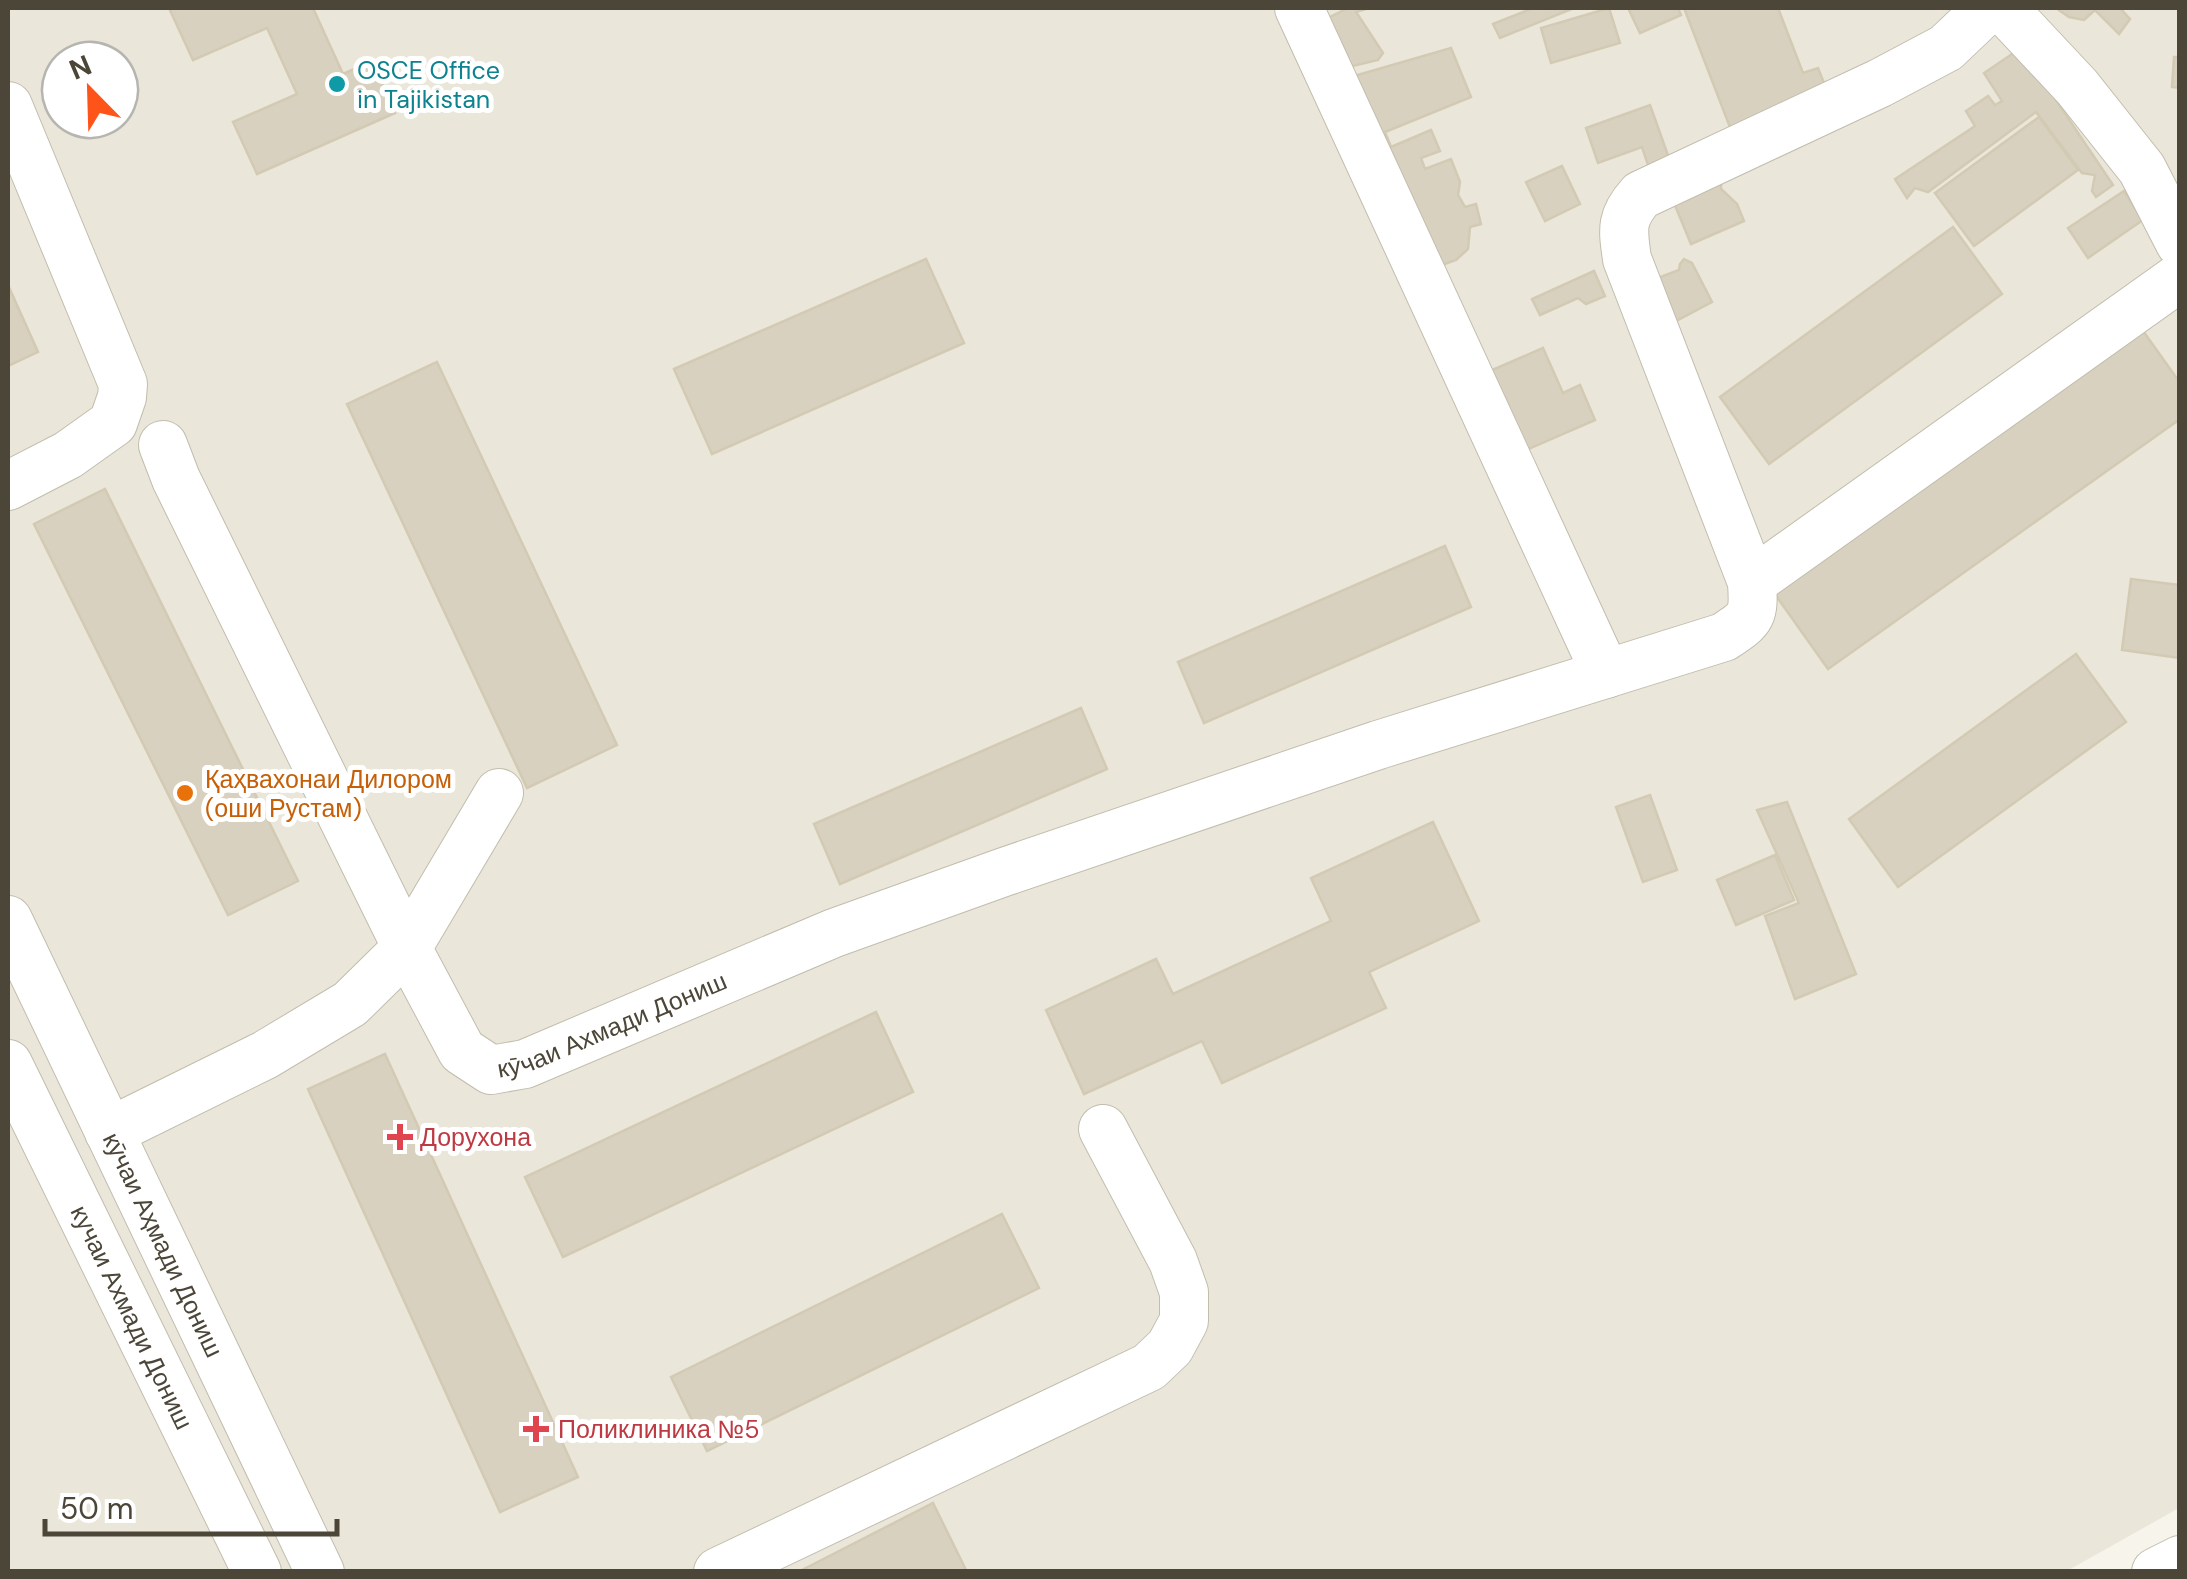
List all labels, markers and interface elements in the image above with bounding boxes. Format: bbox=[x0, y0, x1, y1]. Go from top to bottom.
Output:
north arrow bbox=[40, 40, 140, 140]
text: N bbox=[64, 46, 97, 88]
place label: OSCE Office in Tajikistan bbox=[357, 54, 500, 116]
marker: OSCE Office in Tajikistan bbox=[326, 73, 348, 95]
place label: Қаҳвахонаи Дилором (оши Рустам) bbox=[205, 763, 452, 825]
marker: Қаҳвахонаи Дилором (оши Рустам) bbox=[174, 782, 196, 804]
street label: кӯчаи Ахмади Дониш bbox=[495, 964, 732, 1085]
place label: Дорухона bbox=[420, 1121, 531, 1154]
marker: Дорухона bbox=[389, 1126, 411, 1148]
street label: кӯчаи Аҳмади Дониш bbox=[96, 1127, 231, 1363]
street label: кучаи Ахмади Дониш bbox=[63, 1200, 201, 1435]
place label: Поликлиника №5 bbox=[558, 1413, 760, 1446]
marker: Поликлиника №5 bbox=[523, 1416, 549, 1442]
scale bar bbox=[45, 1474, 338, 1536]
text: 50 m bbox=[60, 1489, 134, 1528]

